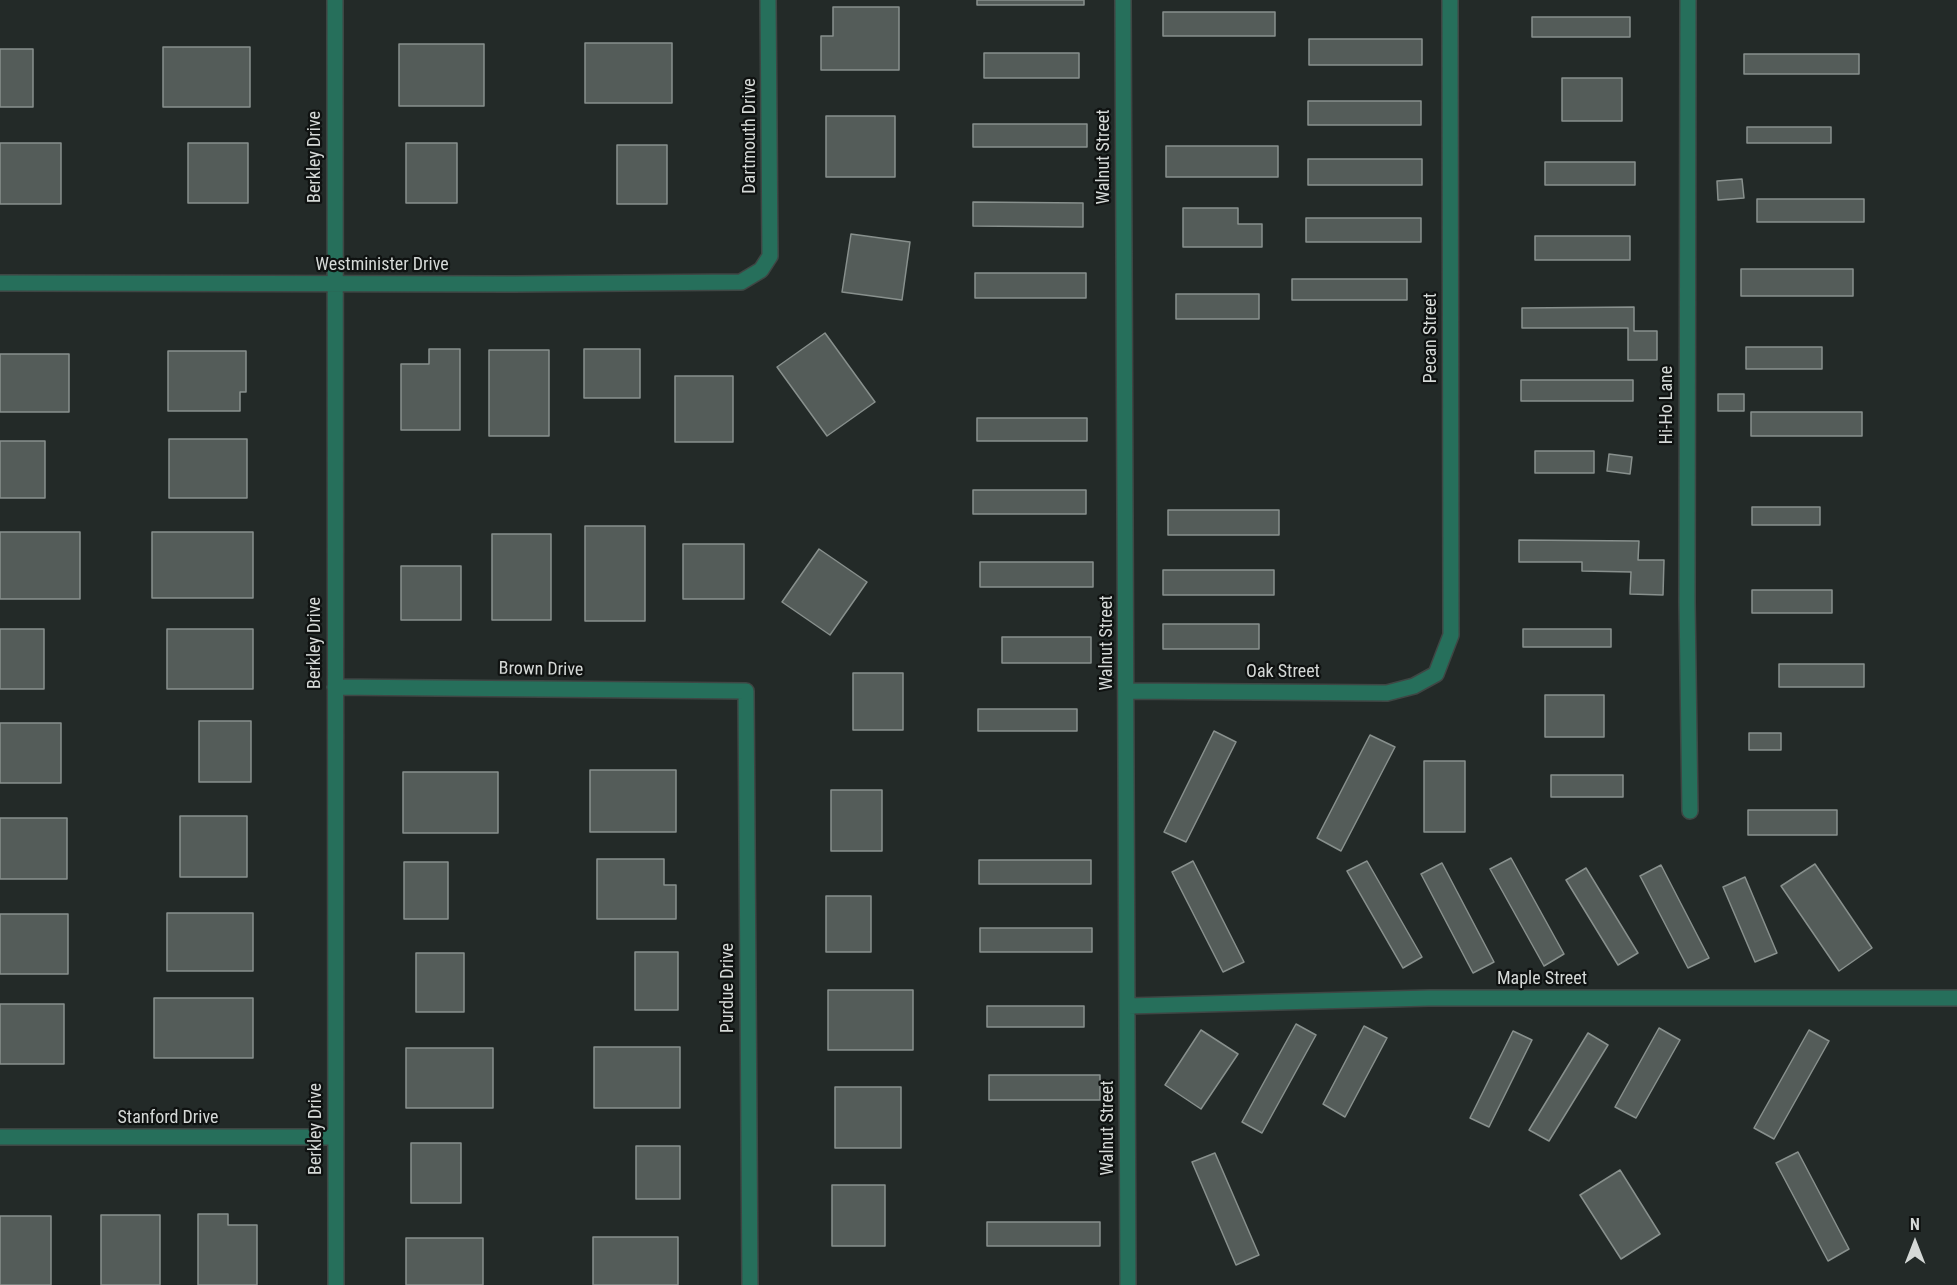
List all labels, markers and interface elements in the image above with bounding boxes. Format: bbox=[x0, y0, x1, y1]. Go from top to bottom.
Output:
street label: Dartmouth Drive bbox=[739, 78, 761, 194]
street label: Walnut Street bbox=[1093, 109, 1115, 205]
street label: Berkley Drive bbox=[304, 111, 326, 203]
street label: Westminister Drive bbox=[315, 254, 449, 276]
street label: Pecan Street bbox=[1420, 293, 1442, 383]
street label: Hi-Ho Lane bbox=[1656, 366, 1678, 444]
street label: Walnut Street bbox=[1096, 595, 1118, 691]
street label: Berkley Drive bbox=[304, 597, 326, 689]
street label: Brown Drive bbox=[499, 658, 583, 682]
street label: Oak Street bbox=[1246, 661, 1320, 683]
street label: Purdue Drive bbox=[717, 943, 739, 1033]
street label: Maple Street bbox=[1497, 968, 1587, 990]
street label: Walnut Street bbox=[1097, 1080, 1119, 1176]
street label: Berkley Drive bbox=[305, 1083, 327, 1175]
street label: Stanford Drive bbox=[117, 1107, 219, 1129]
north arrow bbox=[1885, 1213, 1945, 1273]
text: N bbox=[1910, 1215, 1920, 1234]

